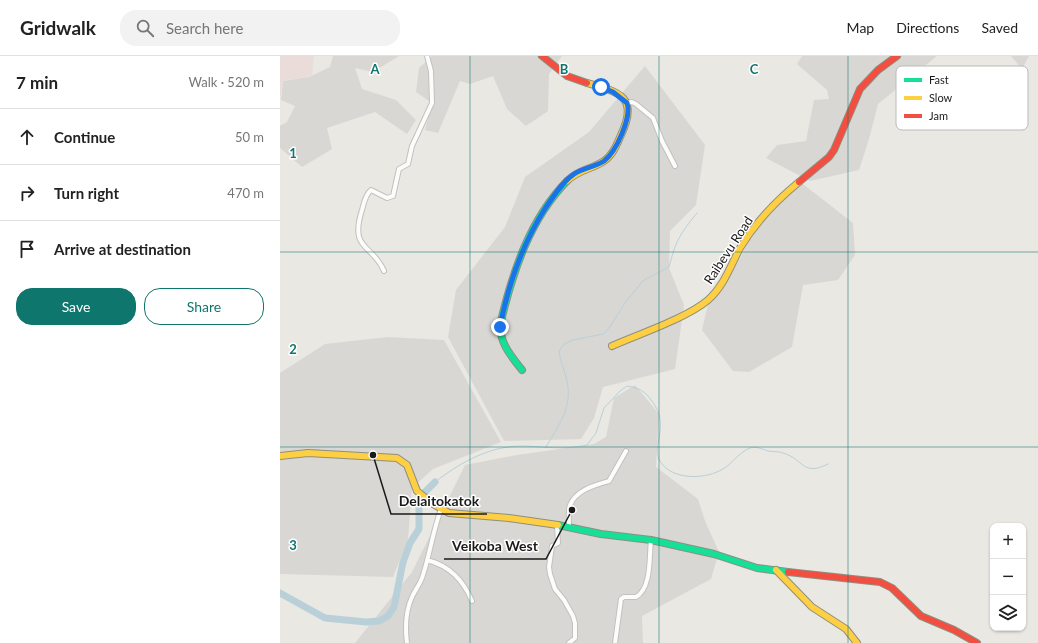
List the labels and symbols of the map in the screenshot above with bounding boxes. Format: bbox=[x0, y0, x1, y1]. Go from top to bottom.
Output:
text: A bbox=[369, 61, 380, 77]
text: B bbox=[560, 61, 569, 77]
text: C bbox=[750, 61, 759, 77]
legend bbox=[896, 66, 1028, 130]
text: Fast bbox=[929, 73, 949, 86]
route start bbox=[592, 78, 610, 96]
text: Slow bbox=[929, 91, 953, 104]
text: Jam bbox=[929, 109, 948, 122]
text: 1 bbox=[289, 145, 297, 161]
street label: Raibevu Road bbox=[700, 213, 756, 287]
route end bbox=[491, 318, 509, 336]
text: 2 bbox=[289, 341, 297, 357]
callout: Delaitokatok bbox=[391, 488, 487, 514]
text: Delaitokatok bbox=[399, 492, 480, 509]
callout: Veikoba West bbox=[444, 533, 546, 559]
text: 3 bbox=[289, 537, 297, 553]
text: Veikoba West bbox=[451, 537, 539, 554]

